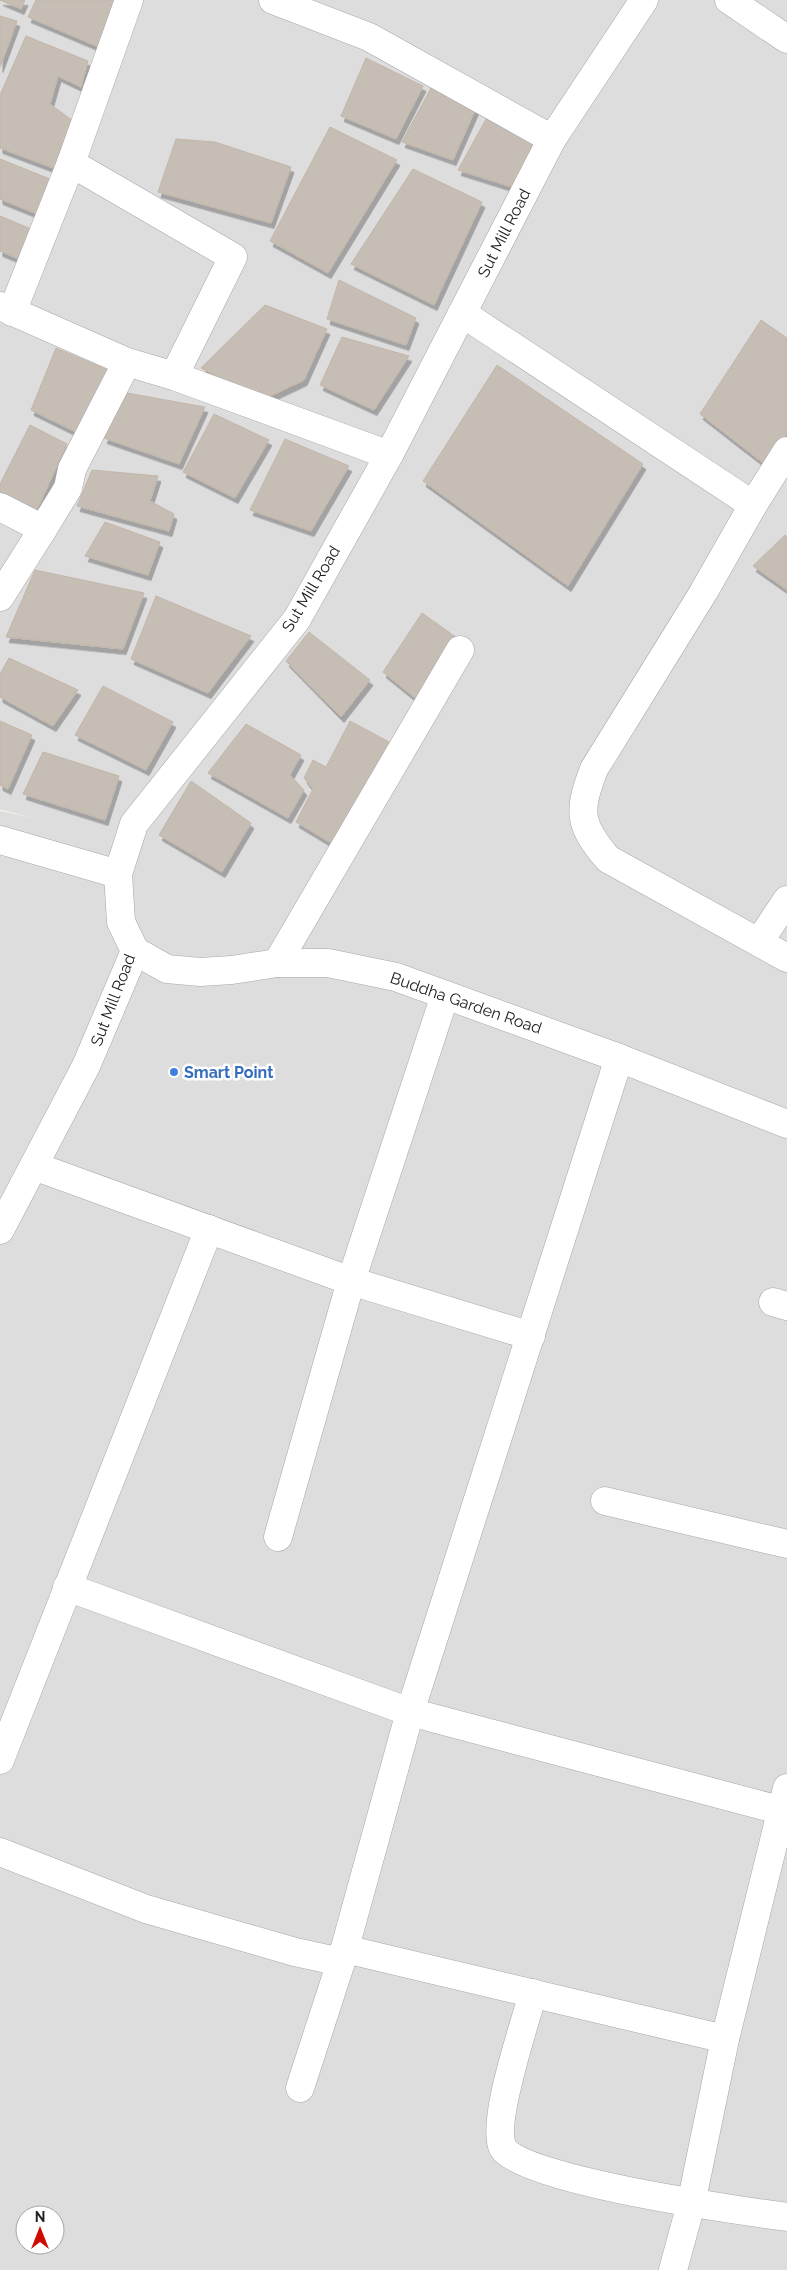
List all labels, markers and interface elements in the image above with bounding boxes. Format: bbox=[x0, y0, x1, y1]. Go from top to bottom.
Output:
street label: Sut Mill Road bbox=[474, 185, 534, 280]
street label: Sut Mill Road bbox=[278, 543, 344, 635]
street label: Sut Mill Road bbox=[87, 951, 139, 1049]
street label: Buddha Garden Road bbox=[388, 968, 544, 1038]
place label: Smart Point bbox=[184, 1063, 273, 1082]
marker: Smart Point bbox=[168, 1066, 180, 1078]
north arrow bbox=[15, 2205, 65, 2255]
text: N bbox=[35, 2209, 45, 2225]

